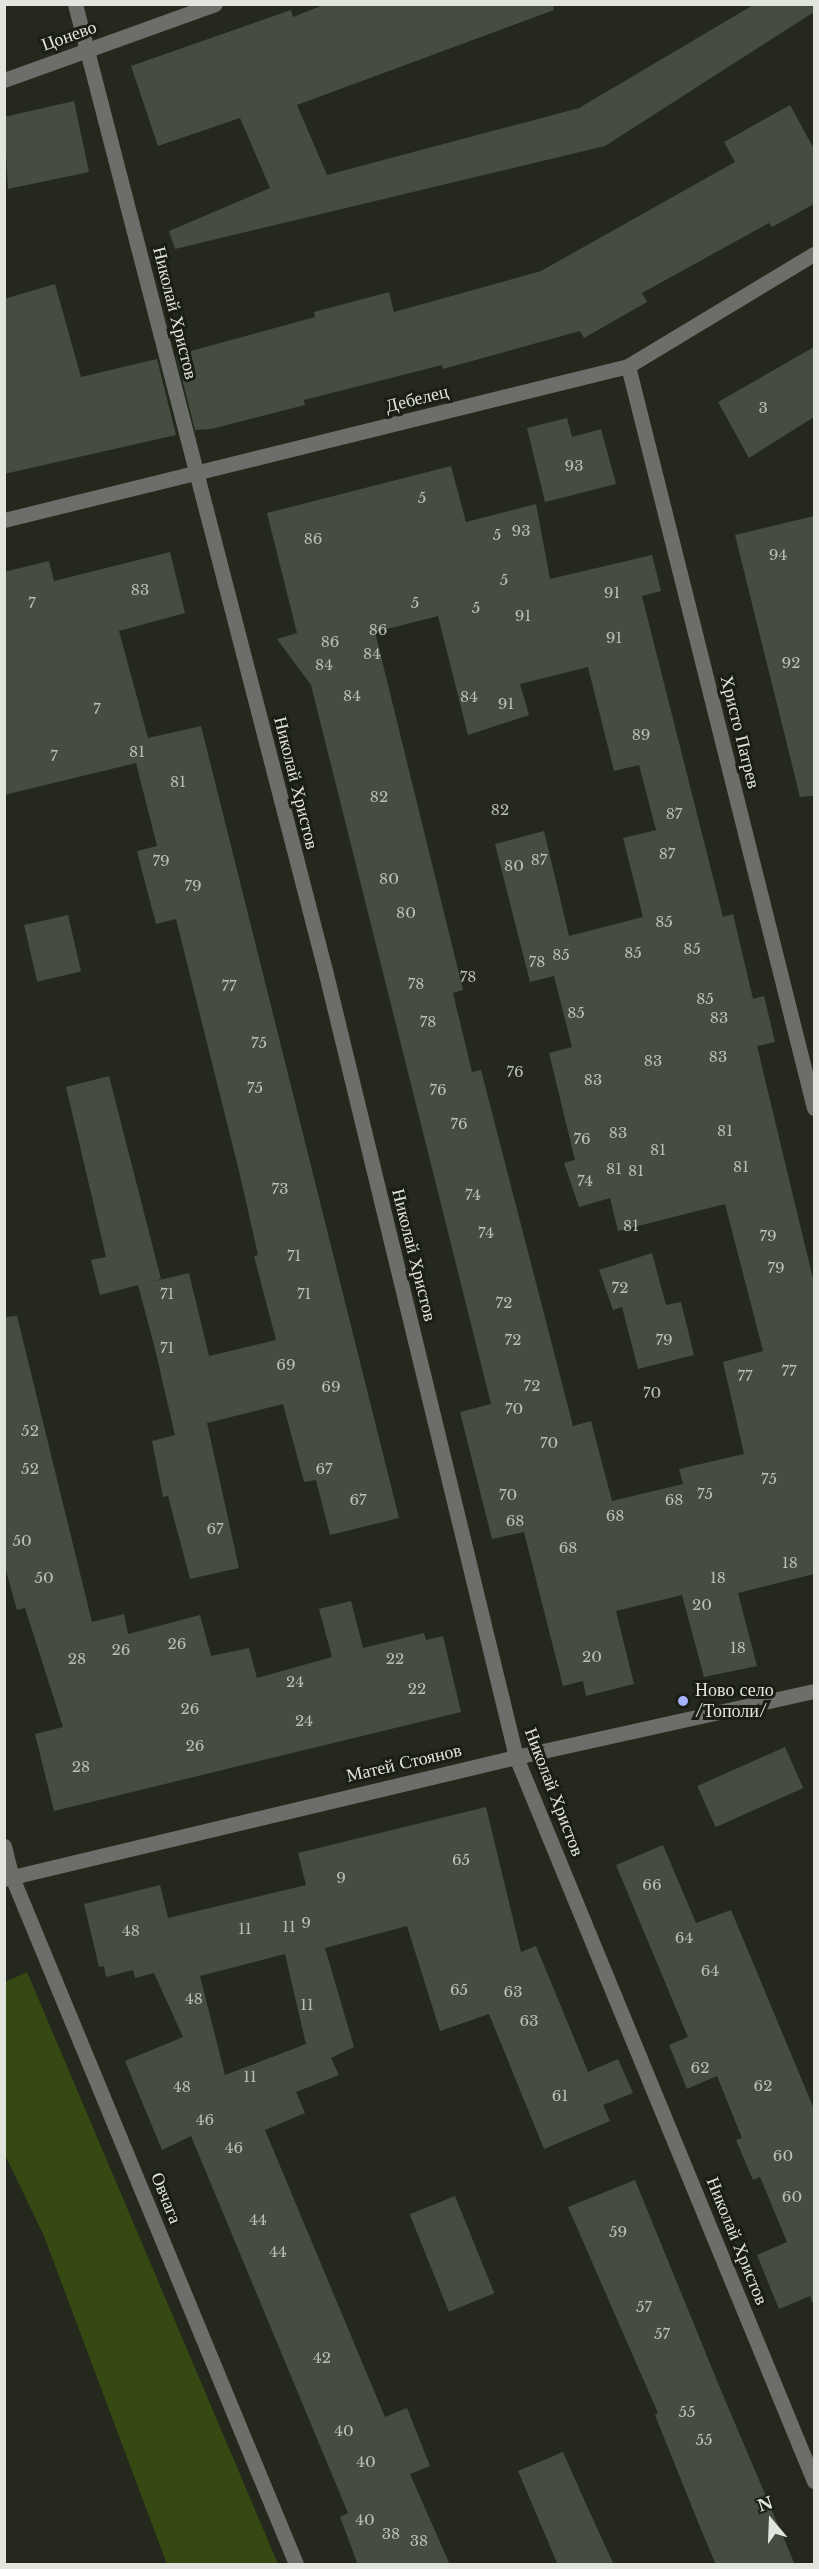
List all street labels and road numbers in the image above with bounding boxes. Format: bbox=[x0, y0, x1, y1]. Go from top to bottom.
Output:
street label: Цонево bbox=[39, 16, 99, 56]
street label: Николай Христов bbox=[148, 245, 202, 381]
street label: Дебелец bbox=[383, 381, 451, 417]
street label: Христо Патрев bbox=[716, 673, 764, 791]
street label: Николай Христов bbox=[269, 715, 323, 851]
street label: Николай Христов bbox=[387, 1187, 441, 1323]
street label: Николай Христов bbox=[520, 1725, 588, 1859]
street label: Матей Стоянов bbox=[344, 1739, 464, 1787]
street label: Овчага bbox=[146, 2169, 186, 2227]
street label: Николай Христов bbox=[702, 2174, 772, 2308]

